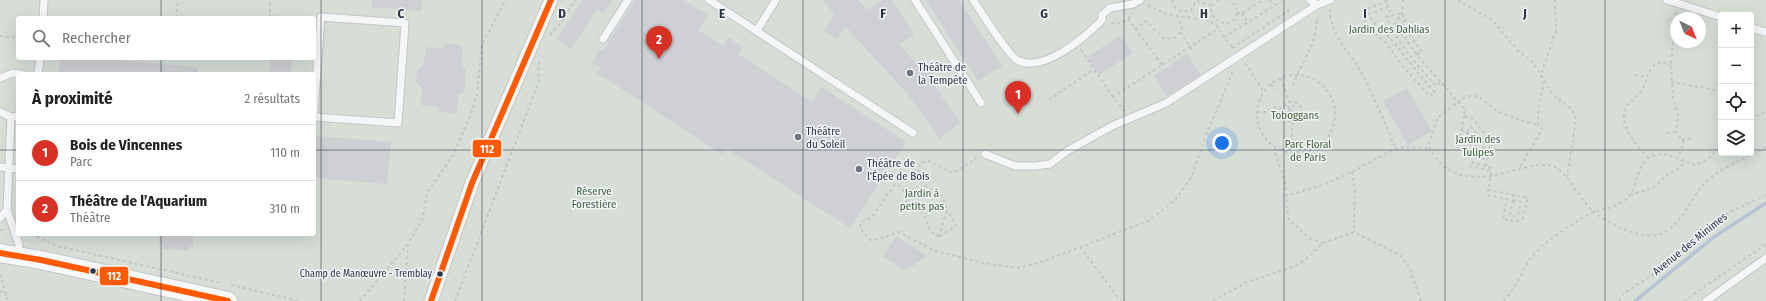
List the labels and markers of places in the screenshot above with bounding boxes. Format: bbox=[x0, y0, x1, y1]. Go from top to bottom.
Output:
pin: 2 bbox=[646, 26, 672, 59]
place label: Théâtre de la Tempête bbox=[918, 61, 967, 87]
marker: Théâtre de la Tempête bbox=[905, 68, 915, 78]
pin: 1 bbox=[1005, 81, 1031, 114]
place label: Théâtre du Soleil bbox=[806, 125, 846, 151]
marker: Théâtre du Soleil bbox=[793, 132, 803, 142]
place label: Théâtre de l'Épée de Bois bbox=[867, 157, 930, 183]
marker: Théâtre de l'Épée de Bois bbox=[854, 164, 864, 174]
unlabelled marker bbox=[88, 266, 98, 276]
place label: Champ de Manœuvre - Tremblay bbox=[300, 268, 433, 280]
marker: Champ de Manœuvre - Tremblay bbox=[435, 269, 445, 279]

